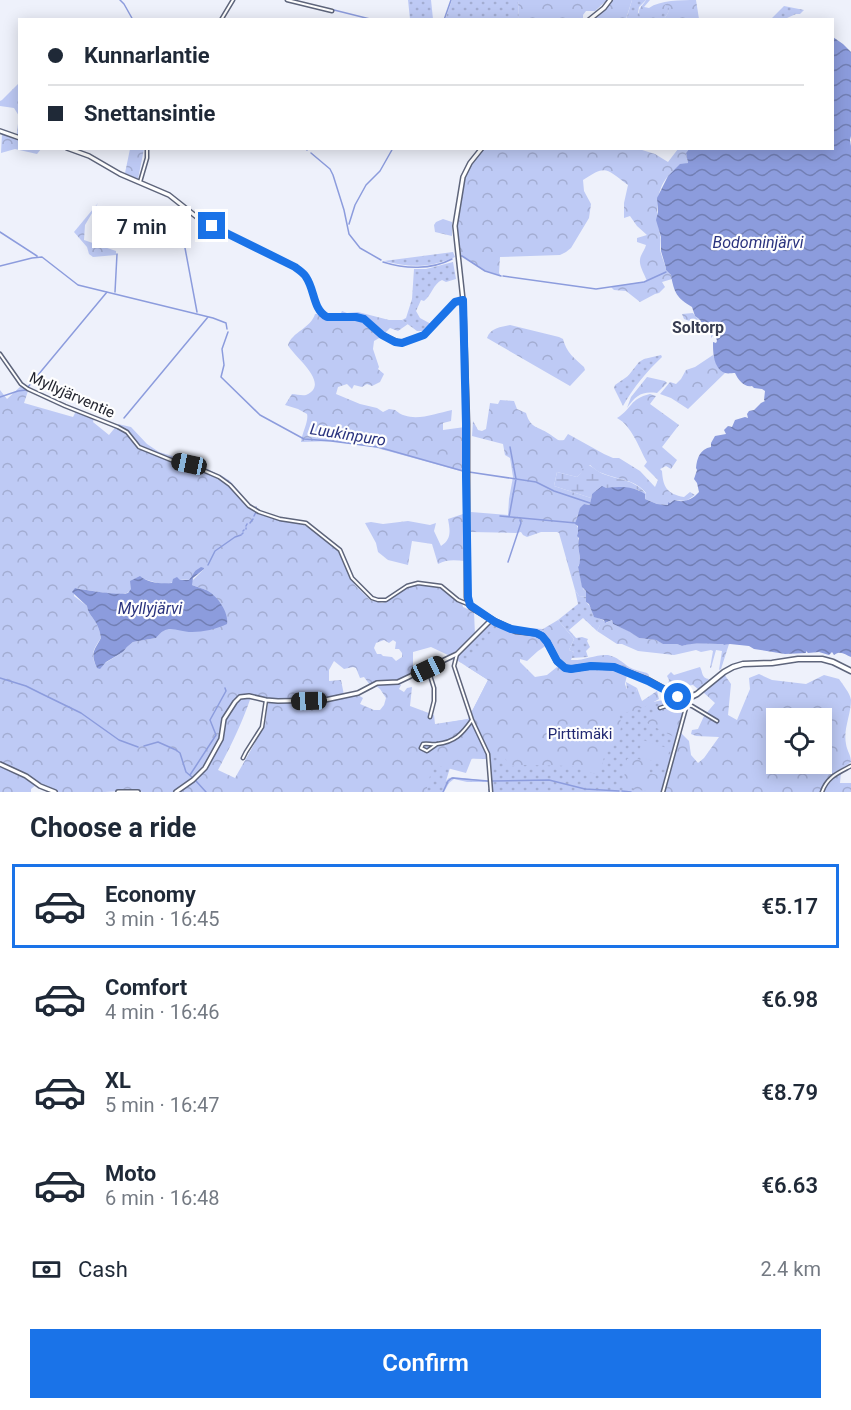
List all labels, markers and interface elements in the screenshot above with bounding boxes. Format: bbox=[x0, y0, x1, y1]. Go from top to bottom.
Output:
text: Kunnarlantie bbox=[84, 43, 210, 68]
text: Snettansintie bbox=[84, 101, 215, 126]
callout: 7 min bbox=[92, 205, 191, 247]
route end bbox=[198, 212, 225, 239]
text: 7 min bbox=[116, 215, 167, 239]
water label: Bodominjärvi bbox=[713, 233, 804, 252]
district label: Soltorp bbox=[672, 318, 724, 337]
street label: Myllyjärventie bbox=[27, 368, 117, 422]
water label: Luukinpuro bbox=[309, 419, 387, 450]
car bbox=[170, 451, 208, 477]
water label: Myllyjärvi bbox=[118, 599, 183, 618]
car bbox=[408, 653, 448, 685]
route start bbox=[664, 683, 691, 710]
car bbox=[291, 691, 327, 711]
map controls bbox=[766, 708, 832, 774]
button: locate bbox=[766, 708, 832, 774]
park label: Pirttimäki bbox=[548, 725, 612, 743]
text: Choose a ride bbox=[30, 812, 196, 844]
icon: car bbox=[33, 879, 87, 933]
text: Economy bbox=[105, 882, 196, 907]
text: €5.17 bbox=[761, 894, 818, 919]
text: 3 min · 16:45 bbox=[105, 907, 220, 931]
icon: car bbox=[33, 972, 87, 1026]
text: Comfort bbox=[105, 975, 187, 1000]
text: €6.98 bbox=[761, 987, 818, 1012]
text: 4 min · 16:46 bbox=[105, 1000, 220, 1024]
icon: car bbox=[33, 1065, 87, 1119]
text: XL bbox=[105, 1068, 131, 1093]
text: €8.79 bbox=[761, 1080, 818, 1105]
text: 5 min · 16:47 bbox=[105, 1093, 220, 1117]
icon: car bbox=[33, 1158, 87, 1212]
text: Moto bbox=[105, 1161, 156, 1186]
text: €6.63 bbox=[761, 1173, 818, 1198]
text: 6 min · 16:48 bbox=[105, 1186, 220, 1210]
icon: cash bbox=[30, 1253, 63, 1286]
text: Cash bbox=[78, 1257, 128, 1282]
text: 2.4 km bbox=[761, 1257, 821, 1281]
button: Confirm bbox=[30, 1329, 821, 1398]

